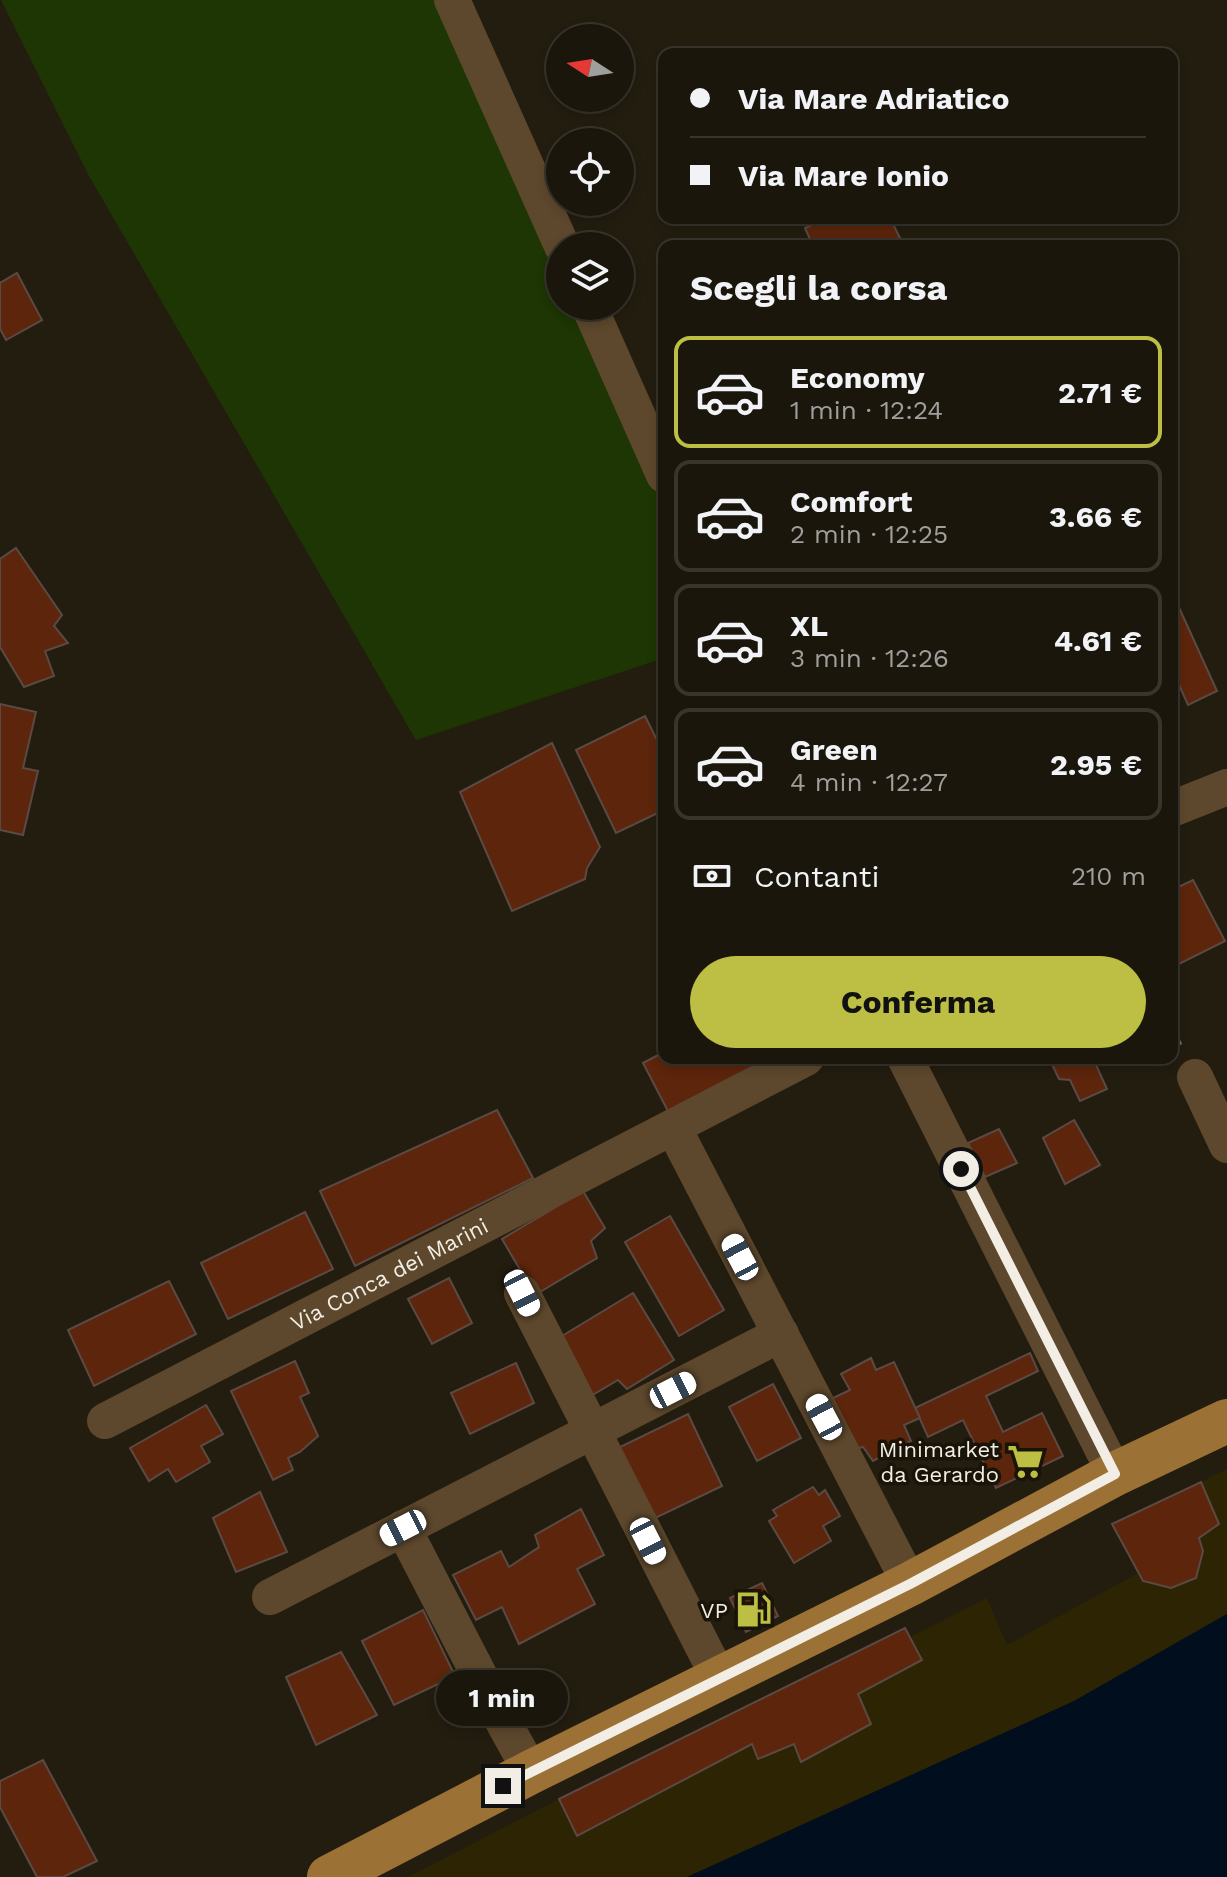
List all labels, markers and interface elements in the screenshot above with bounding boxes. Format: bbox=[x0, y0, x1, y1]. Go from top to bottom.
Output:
north arrow bbox=[546, 24, 634, 112]
map controls bbox=[546, 24, 634, 320]
text: Via Mare Adriatico bbox=[738, 81, 1009, 116]
button: locate bbox=[546, 128, 634, 216]
text: Via Mare Ionio bbox=[738, 158, 949, 193]
button: layers bbox=[546, 232, 634, 320]
text: Scegli la corsa bbox=[690, 267, 947, 309]
icon: car bbox=[694, 356, 766, 428]
text: Economy bbox=[790, 360, 925, 395]
text: 2.71 € bbox=[1058, 375, 1142, 410]
text: 1 min · 12:24 bbox=[790, 395, 943, 425]
icon: car bbox=[694, 480, 766, 552]
text: Comfort bbox=[790, 484, 912, 519]
text: 3.66 € bbox=[1049, 499, 1142, 534]
text: 2 min · 12:25 bbox=[790, 519, 948, 549]
icon: car bbox=[694, 604, 766, 676]
text: XL bbox=[790, 608, 828, 643]
text: 4.61 € bbox=[1054, 623, 1142, 658]
text: 3 min · 12:26 bbox=[790, 643, 949, 673]
icon: car bbox=[694, 728, 766, 800]
text: Green bbox=[790, 732, 878, 767]
text: 2.95 € bbox=[1050, 747, 1142, 782]
text: 4 min · 12:27 bbox=[790, 767, 948, 797]
icon: cash bbox=[690, 854, 734, 898]
text: Contanti bbox=[754, 859, 879, 894]
text: 210 m bbox=[1071, 861, 1146, 891]
button: Conferma bbox=[690, 956, 1146, 1048]
route start bbox=[943, 1151, 979, 1187]
street label: Via Conca dei Marini bbox=[287, 1213, 492, 1336]
car bbox=[718, 1230, 762, 1284]
car bbox=[500, 1266, 544, 1320]
car bbox=[646, 1368, 700, 1412]
car bbox=[802, 1390, 846, 1444]
place label: Minimarket da Gerardo bbox=[879, 1437, 999, 1487]
supermarket icon: Minimarket da Gerardo bbox=[1006, 1443, 1044, 1481]
car bbox=[376, 1506, 430, 1550]
car bbox=[626, 1514, 670, 1568]
fuel station icon: VP bbox=[735, 1591, 773, 1629]
place label: VP bbox=[700, 1598, 728, 1623]
callout: 1 min bbox=[437, 1670, 569, 1726]
text: 1 min bbox=[469, 1683, 535, 1713]
route end bbox=[485, 1768, 521, 1804]

